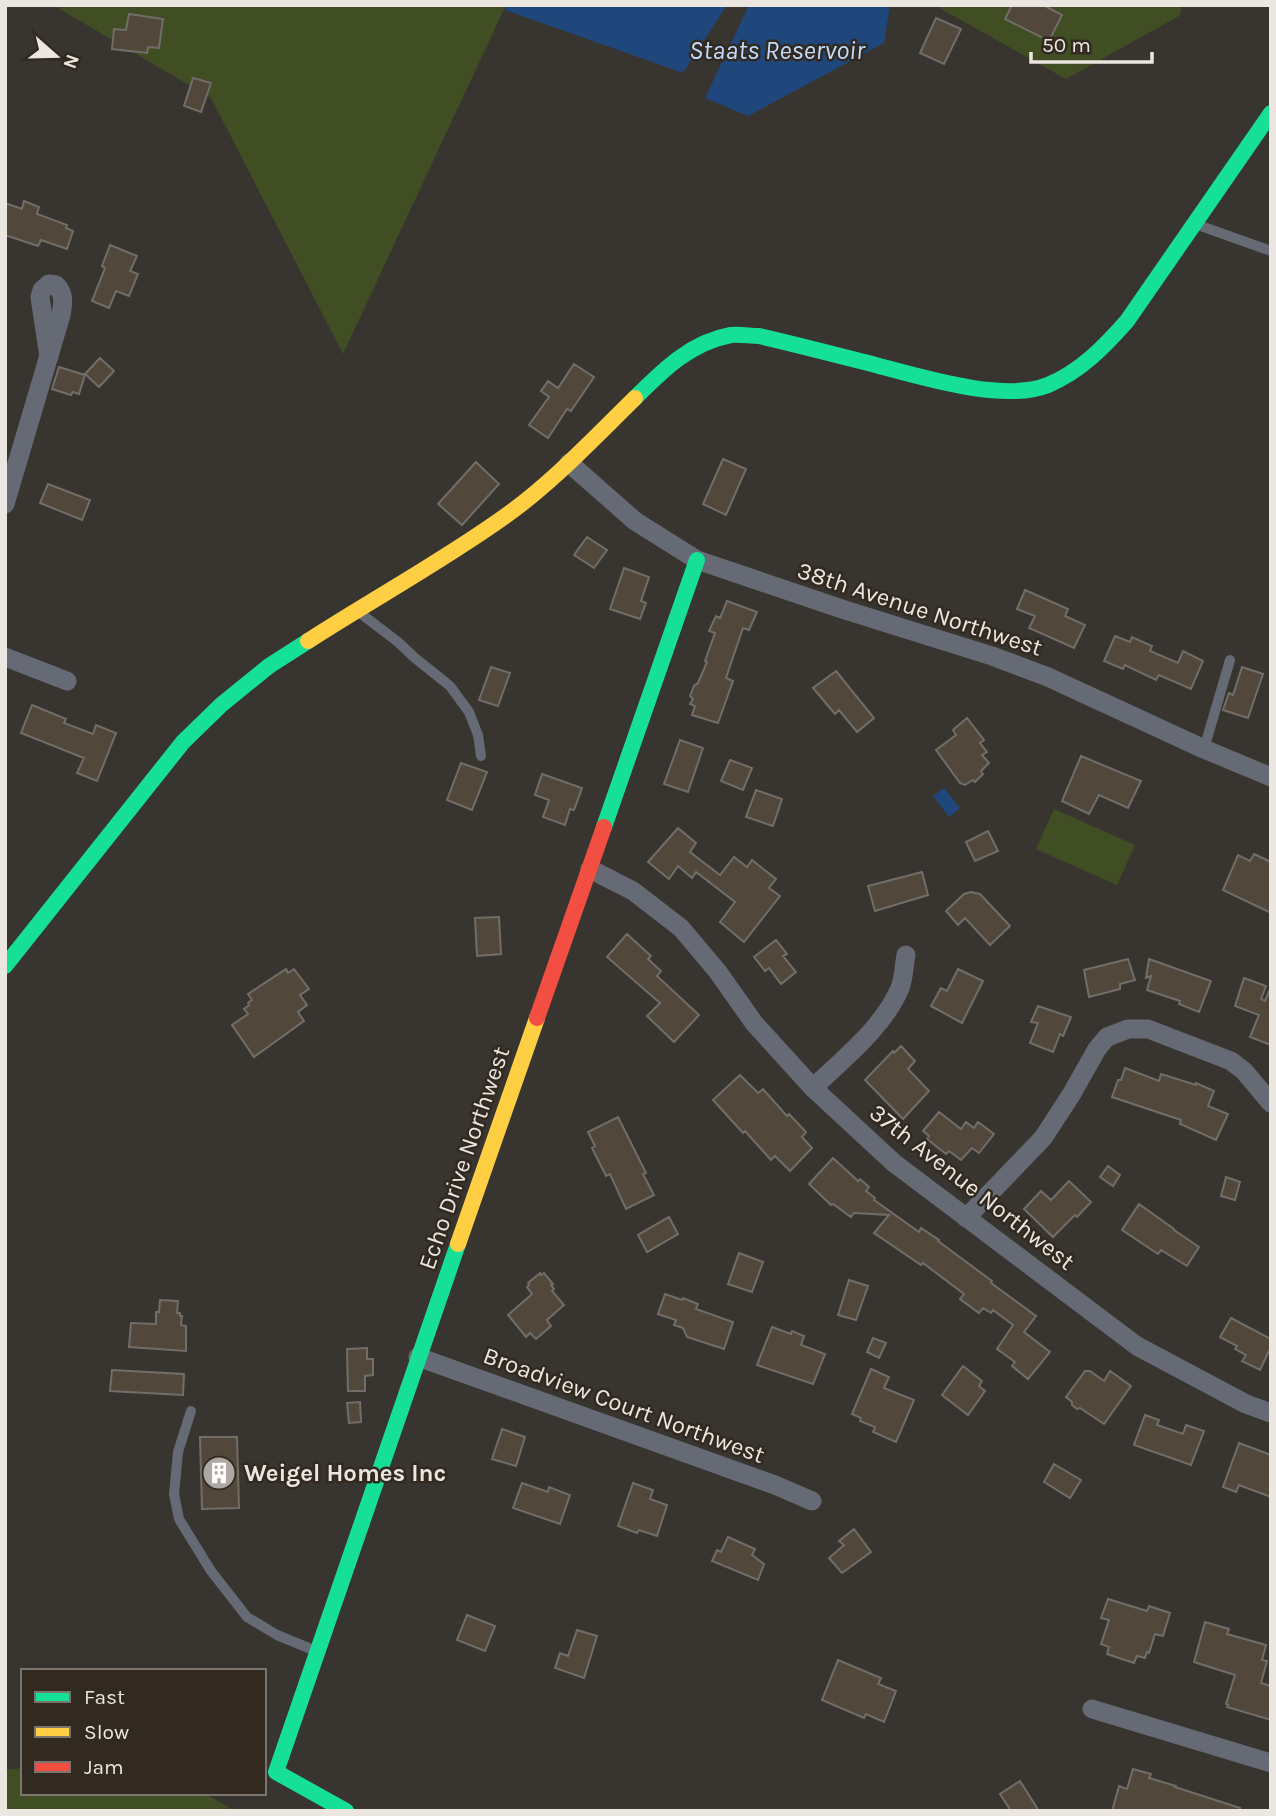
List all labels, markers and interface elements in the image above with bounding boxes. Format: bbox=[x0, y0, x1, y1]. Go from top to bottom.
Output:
north arrow bbox=[21, 21, 91, 91]
scale bar bbox=[1031, 21, 1152, 65]
text: 50 m bbox=[1042, 33, 1091, 57]
water label: Staats Reservoir bbox=[689, 35, 866, 66]
text: N bbox=[58, 51, 84, 72]
street label: 38th Avenue Northwest bbox=[794, 556, 1046, 662]
street label: Echo Drive Northwest bbox=[413, 1043, 515, 1273]
street label: 37th Avenue Northwest bbox=[864, 1098, 1080, 1276]
street label: Broadview Court Northwest bbox=[479, 1341, 769, 1469]
building icon: Weigel Homes Inc bbox=[200, 1454, 238, 1492]
place label: Weigel Homes Inc bbox=[244, 1459, 446, 1487]
legend bbox=[21, 1669, 266, 1795]
text: Fast bbox=[84, 1685, 125, 1709]
text: Slow bbox=[84, 1720, 129, 1744]
text: Jam bbox=[84, 1755, 124, 1779]

